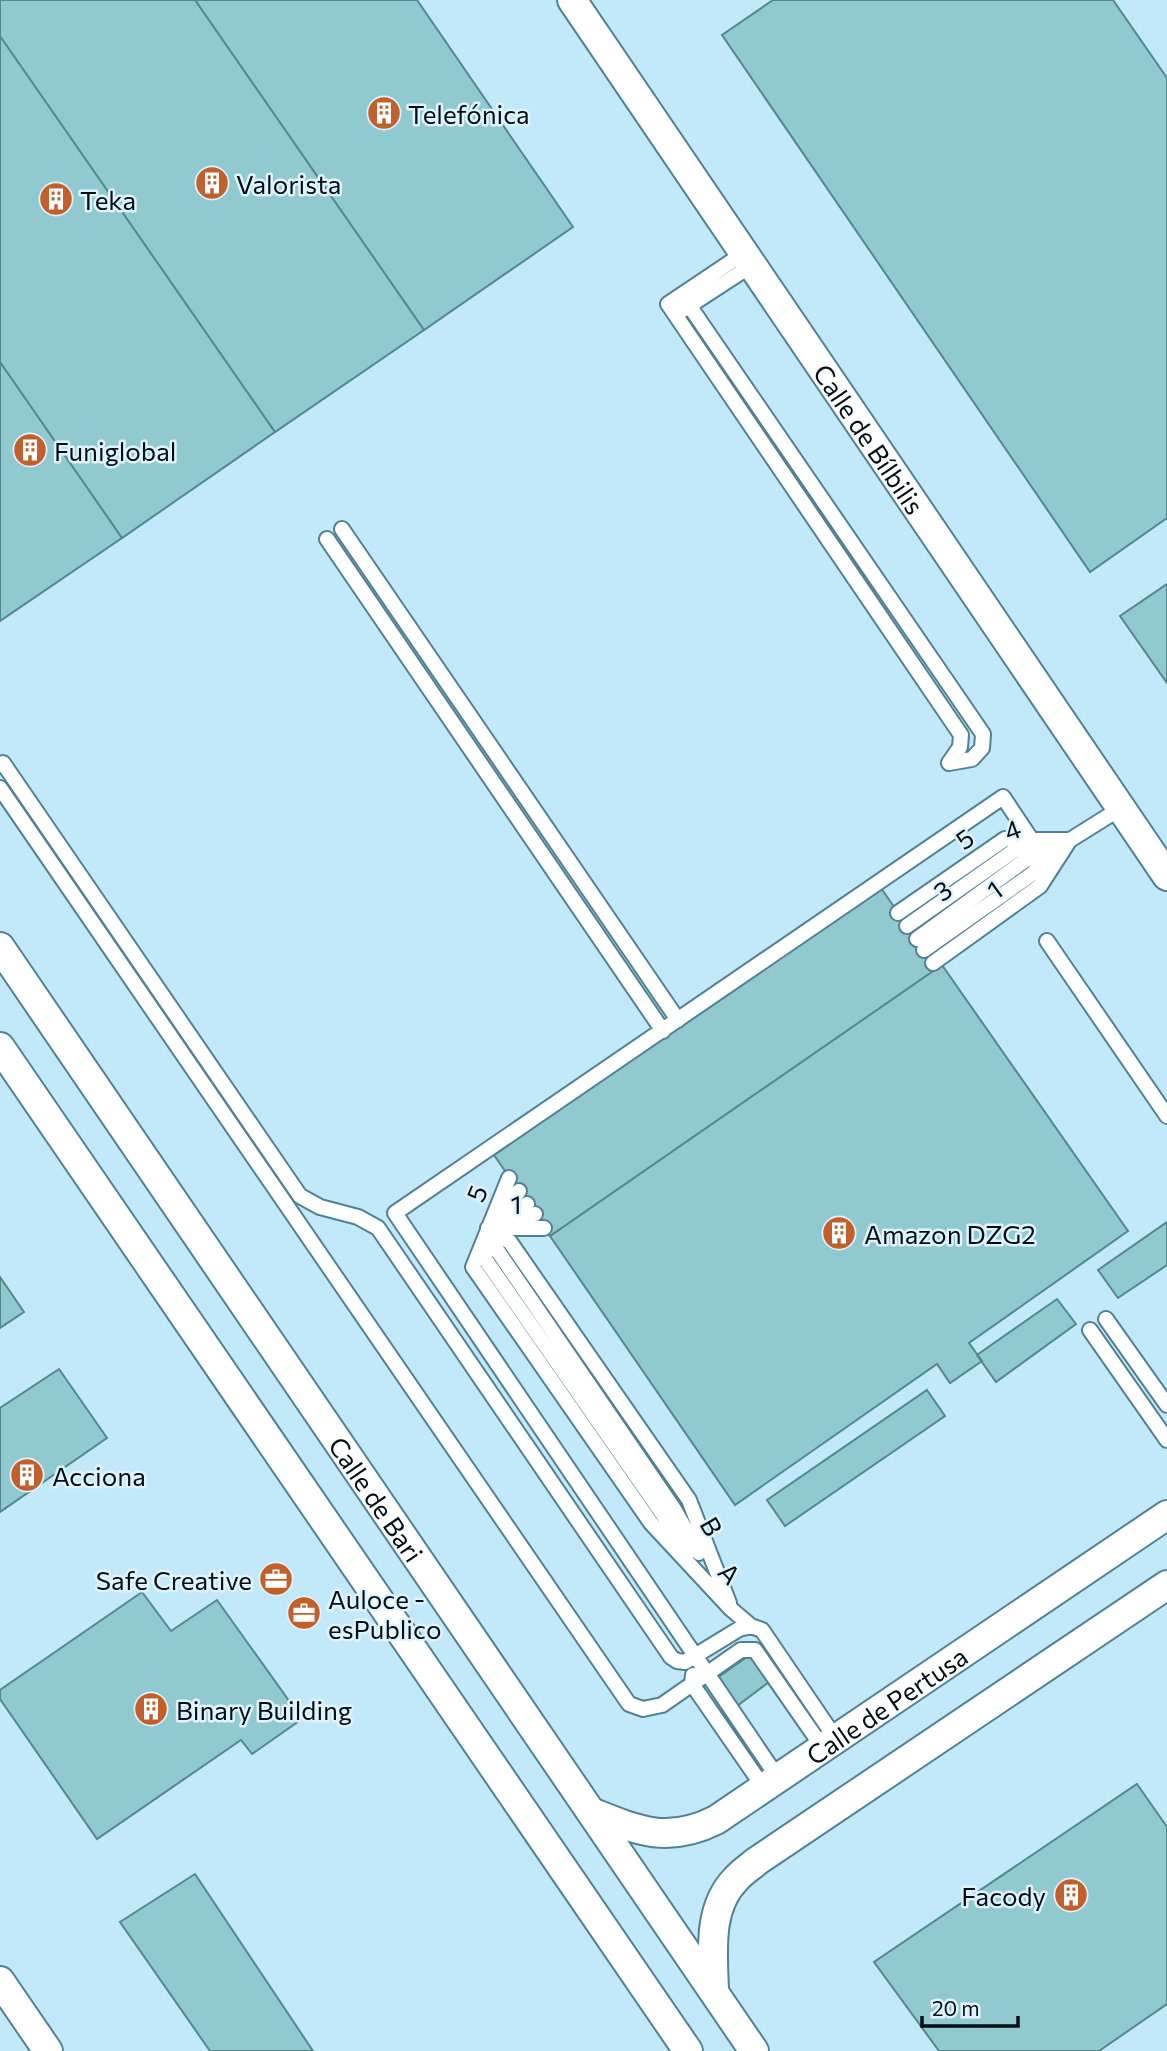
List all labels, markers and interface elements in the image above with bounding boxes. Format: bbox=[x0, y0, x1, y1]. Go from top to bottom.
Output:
building icon: Telefónica bbox=[365, 94, 403, 132]
place label: Telefónica bbox=[408, 98, 530, 129]
building icon: Valorista bbox=[193, 164, 231, 202]
place label: Valorista bbox=[236, 168, 341, 199]
building icon: Teka bbox=[37, 180, 75, 218]
place label: Teka bbox=[80, 184, 136, 215]
street label: Calle de Bílbilis bbox=[808, 358, 932, 519]
building icon: Funiglobal bbox=[11, 431, 49, 469]
place label: Funiglobal bbox=[54, 435, 176, 466]
street label: 4 bbox=[999, 812, 1025, 846]
street label: 5 bbox=[949, 821, 979, 855]
street label: 3 bbox=[927, 873, 957, 907]
street label: 1 bbox=[980, 873, 1008, 905]
street label: 5 bbox=[459, 1180, 493, 1206]
street label: 1 bbox=[510, 1188, 522, 1219]
building icon: Amazon DZG2 bbox=[820, 1214, 858, 1252]
place label: Amazon DZG2 bbox=[864, 1218, 1036, 1249]
street label: Calle de Bari bbox=[323, 1430, 430, 1567]
building icon: Acciona bbox=[8, 1456, 46, 1494]
place label: Acciona bbox=[52, 1460, 146, 1491]
street label: B bbox=[694, 1511, 730, 1541]
street label: A bbox=[713, 1556, 747, 1590]
office icon: Safe Creative bbox=[257, 1560, 295, 1598]
place label: Safe Creative bbox=[96, 1564, 252, 1595]
place label: Auloce - esPublico bbox=[328, 1583, 441, 1644]
office icon: Auloce - esPublico bbox=[285, 1594, 323, 1632]
street label: Calle de Pertusa bbox=[800, 1639, 973, 1770]
building icon: Binary Building bbox=[132, 1690, 170, 1728]
place label: Binary Building bbox=[176, 1694, 352, 1725]
building icon: Facody bbox=[1052, 1876, 1090, 1914]
place label: Facody bbox=[961, 1880, 1046, 1911]
scale bar bbox=[922, 1984, 1018, 2028]
text: 20 m bbox=[932, 1995, 980, 2020]

